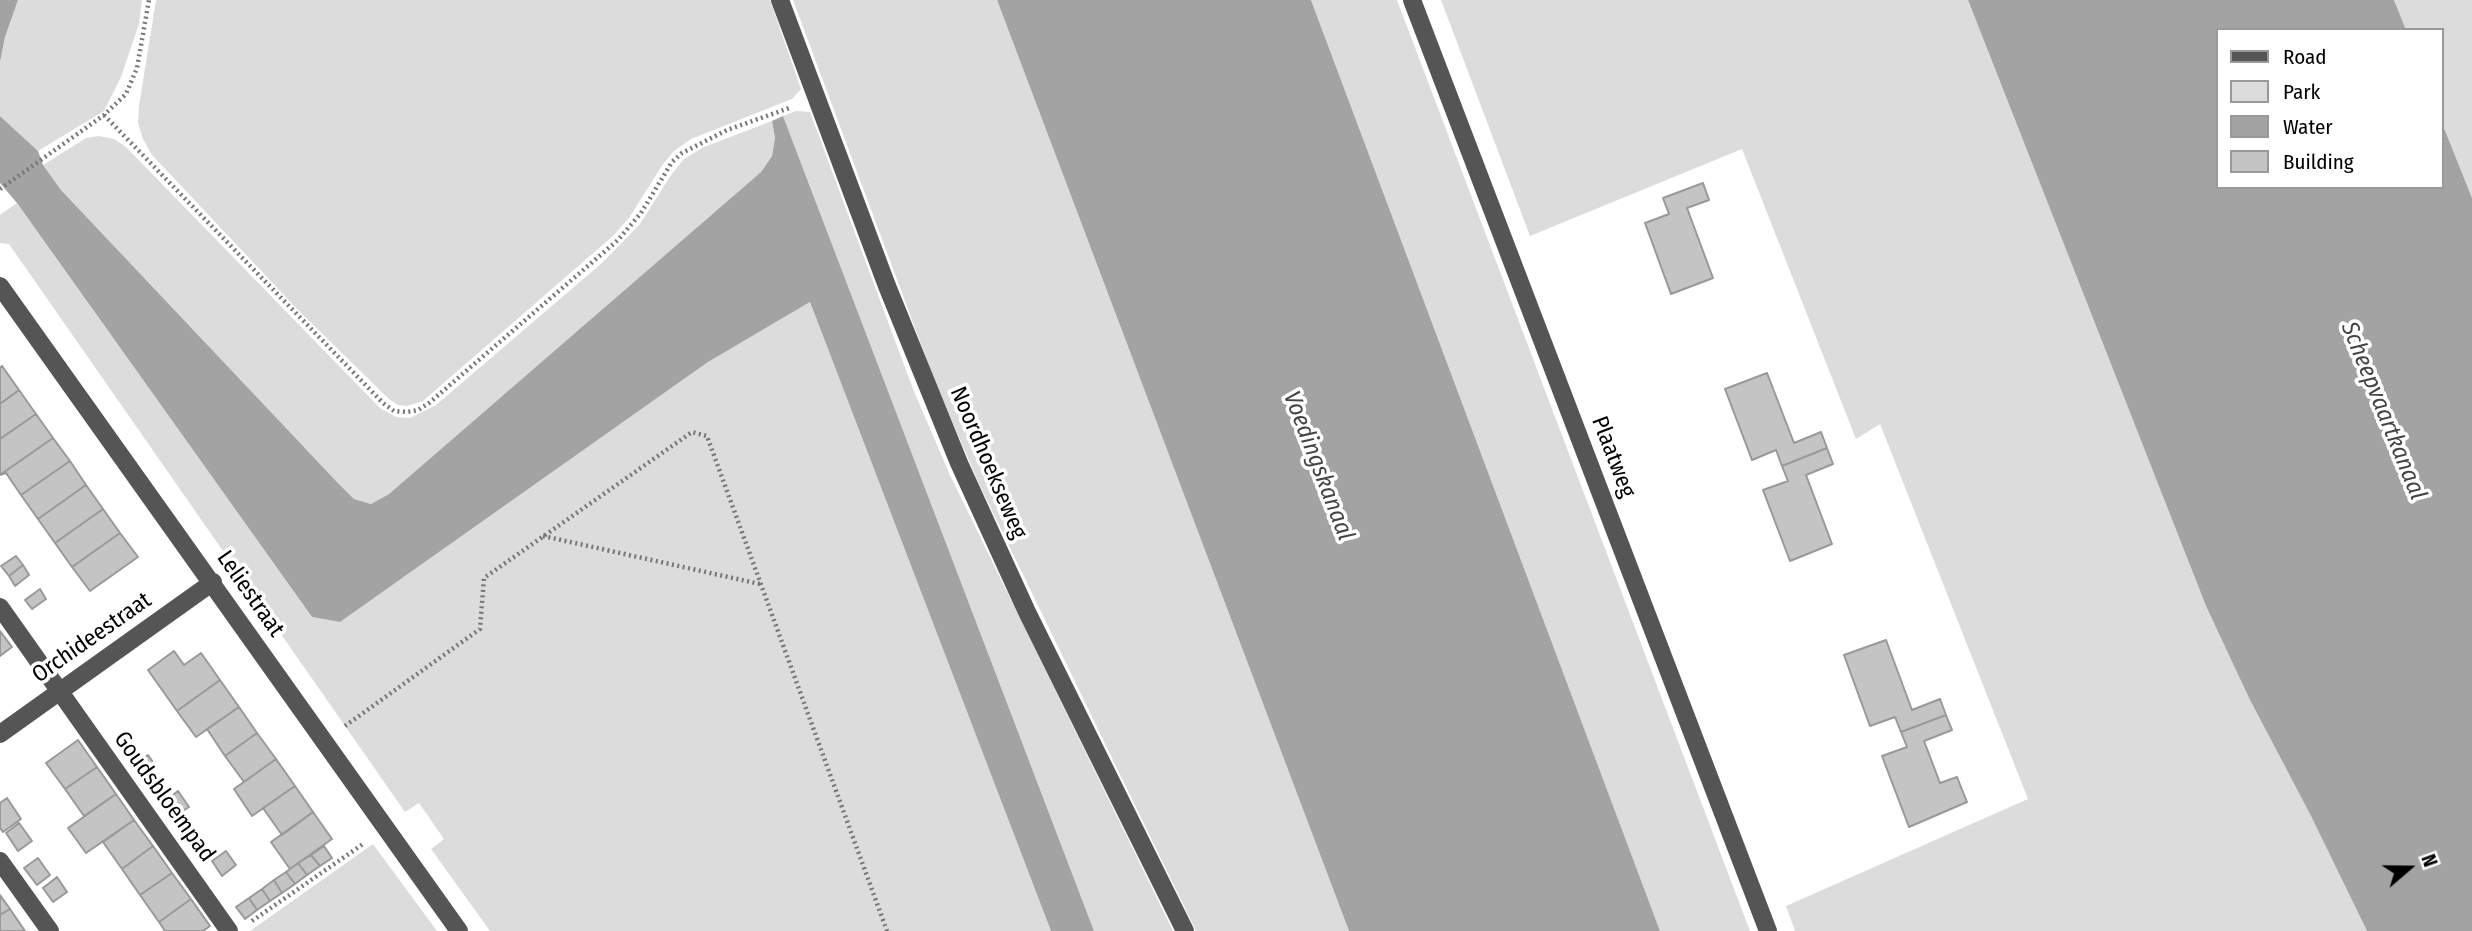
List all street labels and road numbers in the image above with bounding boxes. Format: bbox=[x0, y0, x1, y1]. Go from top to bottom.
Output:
street label: Noordhoekseweg bbox=[944, 383, 1032, 543]
street label: Plaatweg bbox=[1585, 412, 1641, 502]
street label: Leliestraat bbox=[210, 546, 290, 642]
street label: Orchideestraat bbox=[27, 587, 157, 689]
street label: Goudsbloempad bbox=[107, 726, 221, 868]

